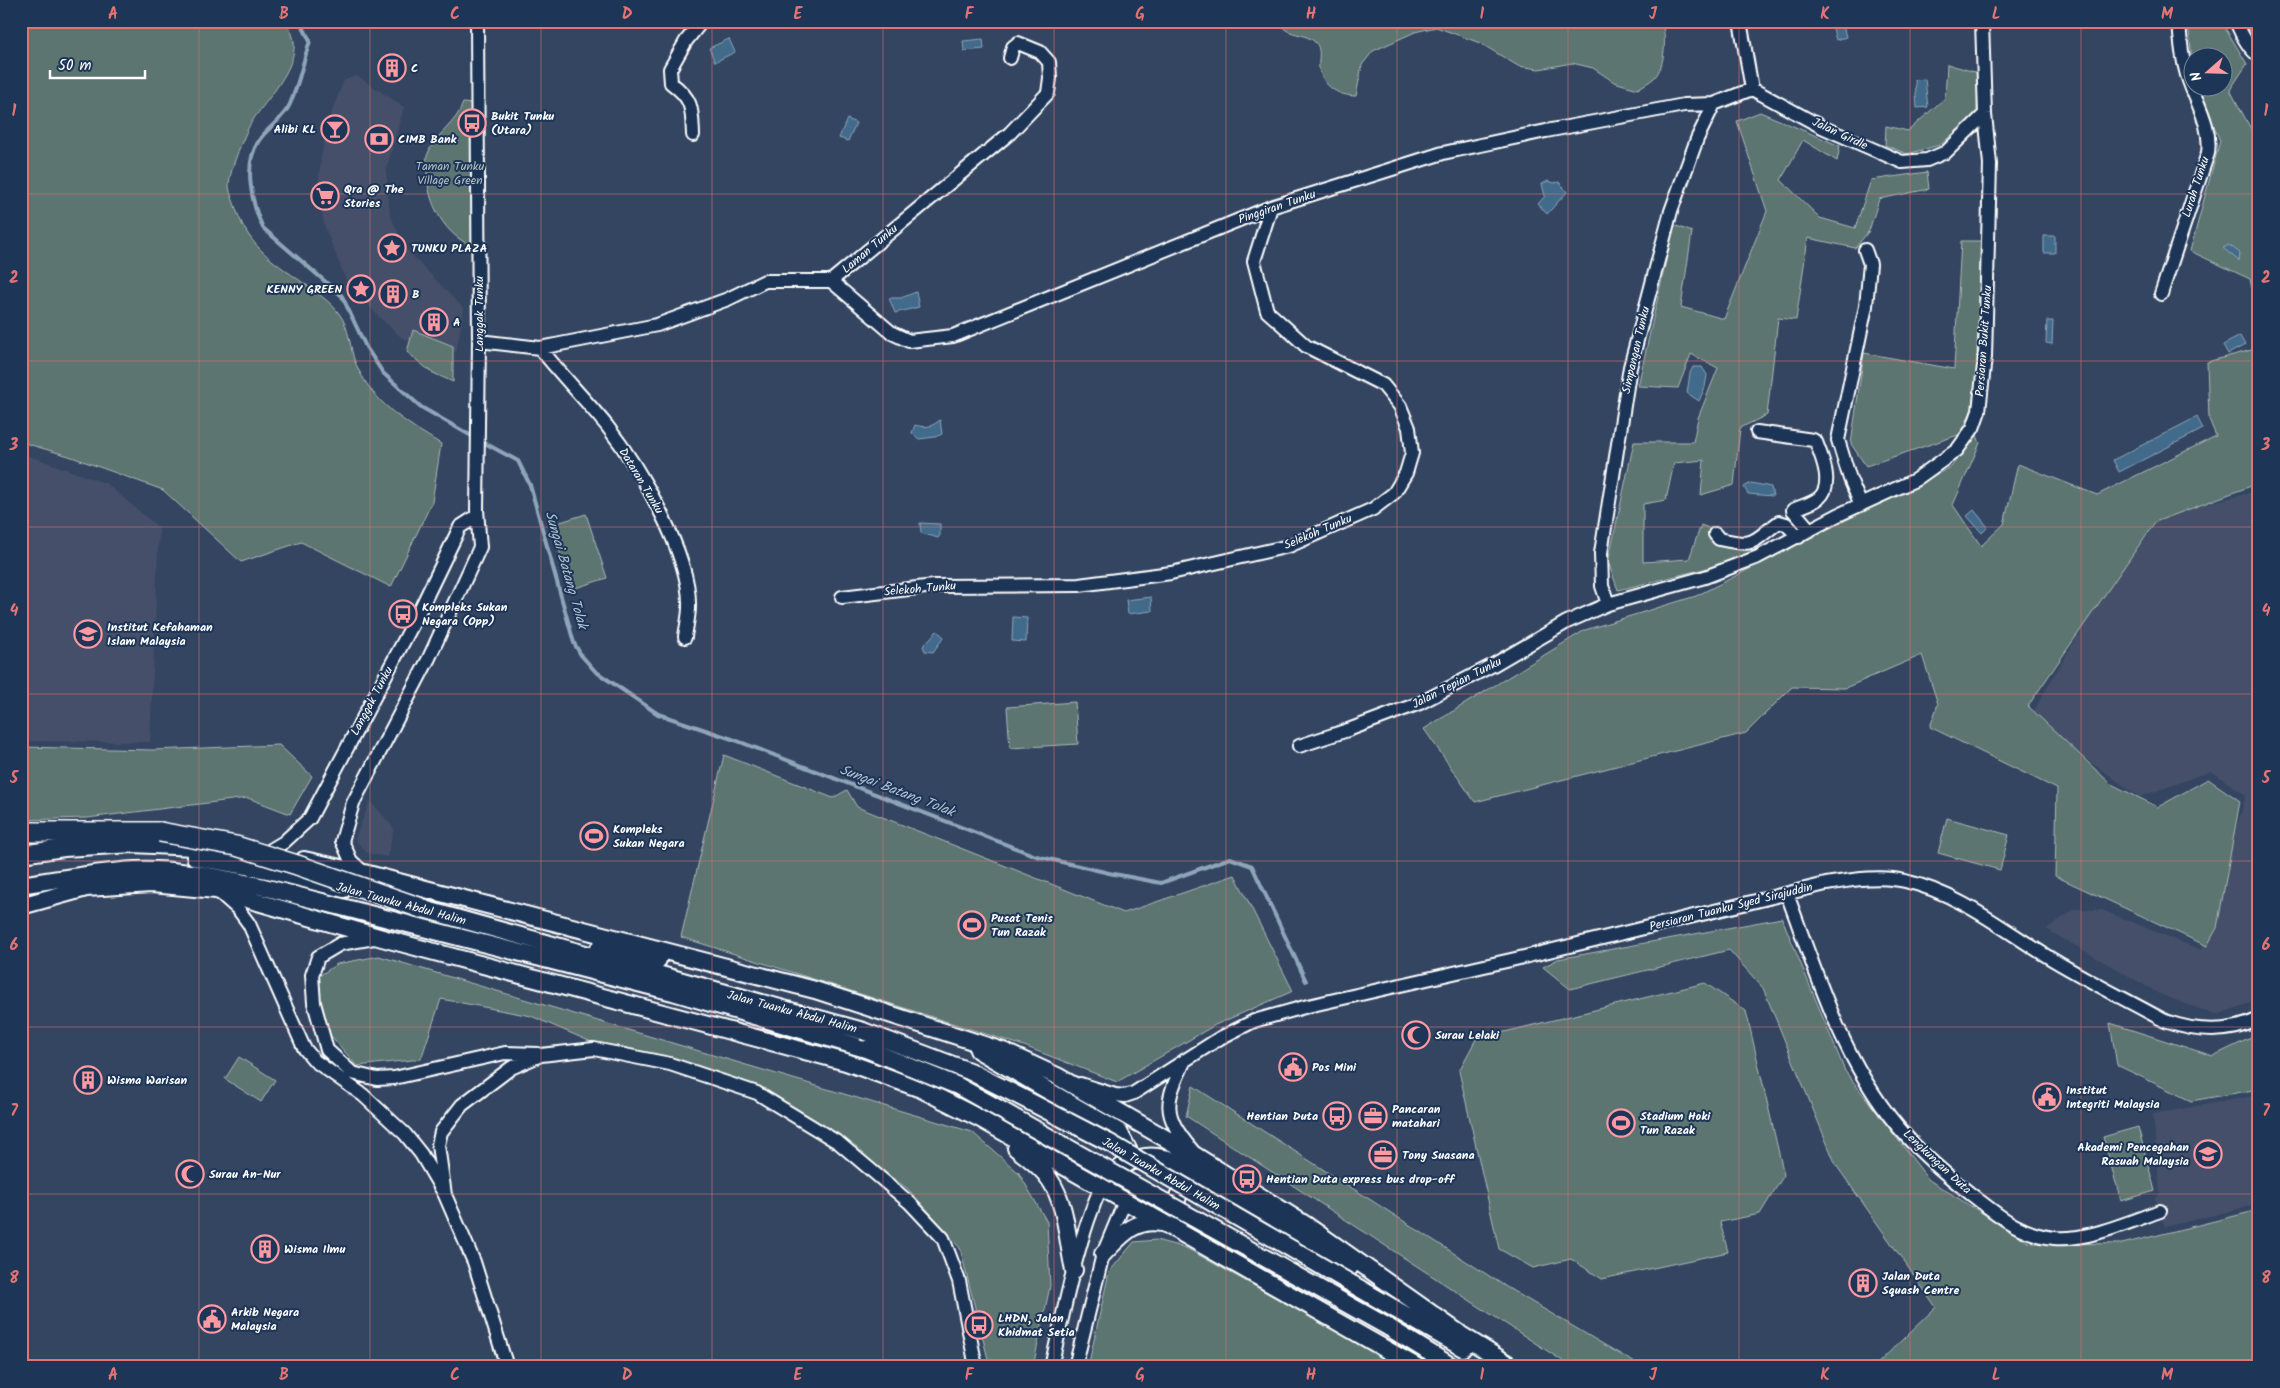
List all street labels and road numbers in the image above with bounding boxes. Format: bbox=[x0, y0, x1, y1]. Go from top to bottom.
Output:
street label: Jalan Girdle bbox=[1809, 113, 1872, 155]
street label: Lurah Tunku bbox=[2177, 154, 2215, 220]
street label: Pinggiran Tunku bbox=[1236, 185, 1319, 229]
street label: Laman Tunku bbox=[838, 220, 903, 278]
street label: Langgak Tunku bbox=[470, 276, 489, 352]
street label: Persiaran Bukit Tunku bbox=[1971, 284, 1997, 397]
street label: Simpangan Tunku bbox=[1617, 304, 1655, 396]
street label: Dataran Tunku bbox=[614, 444, 668, 518]
street label: Selekoh Tunku bbox=[1281, 509, 1355, 555]
street label: Selekoh Tunku bbox=[883, 576, 957, 602]
street label: Jalan Tepian Tunku bbox=[1409, 652, 1505, 714]
street label: Langgak Tunku bbox=[346, 663, 398, 739]
street label: Persiaran Tuanku Syed Sirajuddin bbox=[1647, 877, 1815, 937]
street label: Jalan Tuanku Abdul Halim bbox=[334, 878, 468, 931]
street label: Jalan Tuanku Abdul Halim bbox=[725, 986, 859, 1039]
street label: Lengkungan Duta bbox=[1898, 1125, 1976, 1199]
street label: Jalan Tuanku Abdul Halim bbox=[1098, 1132, 1224, 1216]

